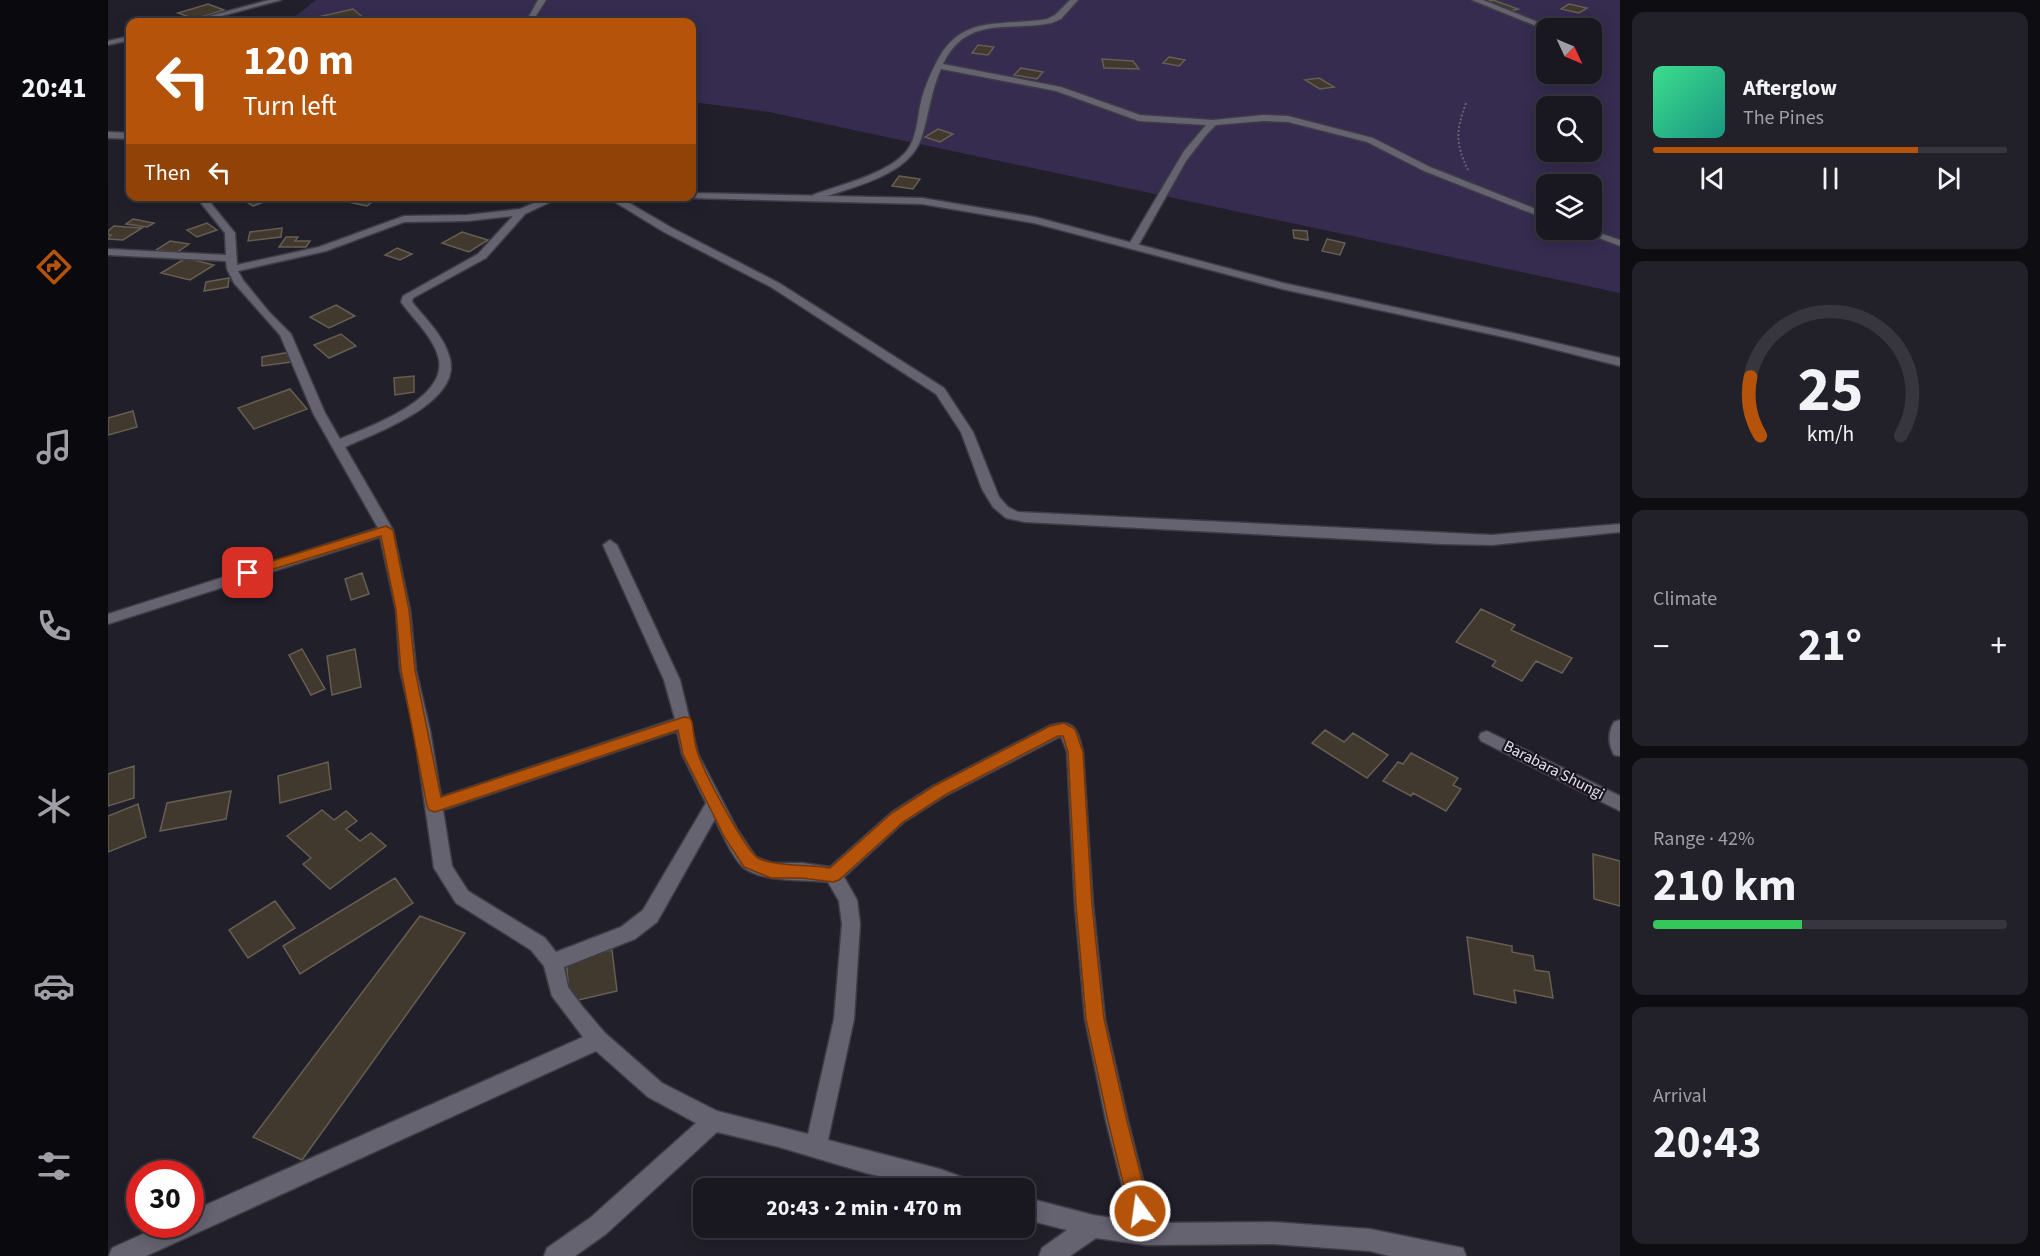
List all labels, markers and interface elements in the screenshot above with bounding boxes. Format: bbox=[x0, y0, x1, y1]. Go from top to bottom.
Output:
north arrow bbox=[1536, 18, 1602, 84]
map controls bbox=[1536, 18, 1602, 240]
text: 120 m bbox=[243, 31, 354, 91]
icon: left bbox=[144, 42, 222, 120]
text: 20:41 bbox=[21, 69, 87, 108]
text: Afterglow bbox=[1743, 72, 1837, 104]
text: Turn left bbox=[243, 87, 337, 126]
button: search bbox=[1536, 96, 1602, 162]
text: The Pines bbox=[1743, 104, 1824, 132]
icon: left bbox=[203, 156, 236, 189]
text: Then bbox=[144, 157, 191, 189]
icon: previous bbox=[1696, 162, 1729, 195]
icon: pause bbox=[1814, 162, 1847, 195]
icon: next bbox=[1932, 162, 1965, 195]
button: layers bbox=[1536, 174, 1602, 240]
icon: directions bbox=[33, 246, 75, 288]
text: 25 bbox=[1797, 346, 1863, 435]
text: km/h bbox=[1806, 420, 1854, 451]
icon: music bbox=[33, 426, 75, 468]
pin bbox=[222, 547, 273, 598]
icon: arrive bbox=[231, 556, 264, 589]
text: Climate bbox=[1653, 585, 1717, 613]
icon: phone bbox=[33, 605, 75, 647]
text: 21° bbox=[1798, 614, 1862, 678]
text: − bbox=[1653, 623, 1669, 670]
text: + bbox=[1991, 623, 2007, 670]
street label: Barabara Shungi bbox=[1500, 735, 1608, 805]
icon: climate bbox=[33, 785, 75, 827]
text: Range · 42% bbox=[1653, 825, 1754, 853]
text: 210 km bbox=[1653, 854, 1797, 918]
icon: car bbox=[33, 965, 75, 1007]
text: Arrival bbox=[1653, 1082, 1707, 1110]
text: 20:43 bbox=[1653, 1111, 1762, 1175]
icon: filters bbox=[33, 1145, 75, 1187]
speed limit sign: 30 bbox=[126, 1160, 204, 1238]
position arrow bbox=[1108, 1179, 1172, 1243]
text: 20:43 · 2 min · 470 m bbox=[766, 1192, 962, 1224]

